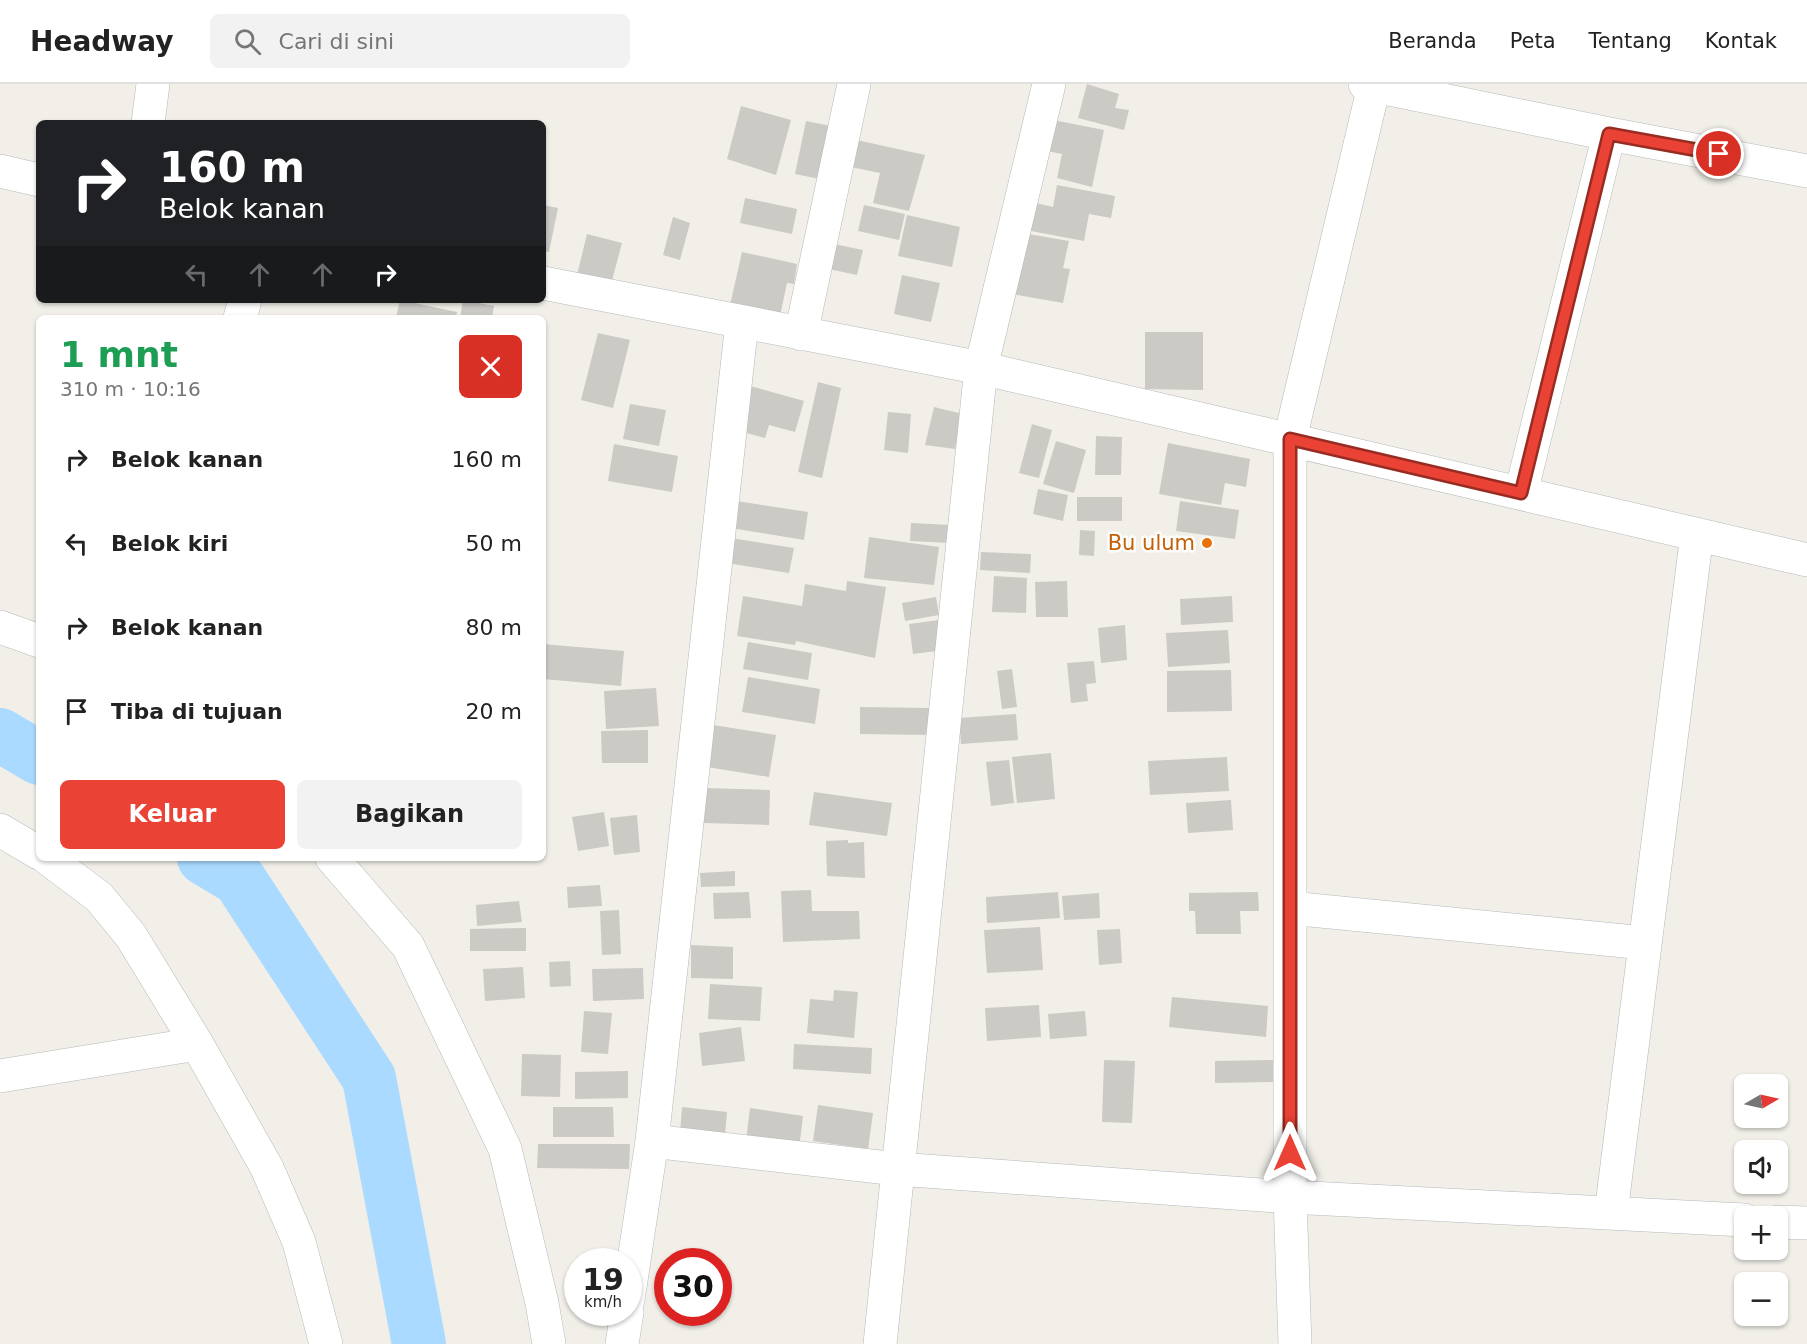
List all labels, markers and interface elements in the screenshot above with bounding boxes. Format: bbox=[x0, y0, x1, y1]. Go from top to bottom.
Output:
search box bbox=[210, 14, 630, 68]
text: Headway bbox=[30, 25, 174, 58]
icon: search bbox=[231, 25, 264, 58]
text: Cari di sini bbox=[279, 29, 394, 54]
text: Beranda bbox=[1388, 29, 1477, 53]
text: Peta bbox=[1510, 29, 1556, 53]
text: Tentang bbox=[1589, 29, 1672, 53]
text: Kontak bbox=[1705, 29, 1777, 53]
pin bbox=[1693, 128, 1744, 179]
icon: arrive bbox=[1702, 137, 1735, 170]
text: 160 m bbox=[159, 143, 305, 192]
icon: right bbox=[60, 144, 138, 222]
text: Belok kanan bbox=[159, 193, 325, 224]
icon: left bbox=[180, 258, 213, 291]
icon: ahead bbox=[243, 258, 276, 291]
icon: ahead bbox=[306, 258, 339, 291]
icon: right bbox=[369, 258, 402, 291]
text: 1 mnt bbox=[60, 334, 178, 375]
button: close bbox=[459, 335, 522, 398]
text: 310 m · 10:16 bbox=[60, 377, 201, 401]
icon: right bbox=[60, 443, 93, 476]
text: Belok kanan bbox=[111, 447, 263, 472]
text: 160 m bbox=[452, 447, 522, 472]
icon: left bbox=[60, 527, 93, 560]
text: Belok kiri bbox=[111, 531, 228, 556]
text: 50 m bbox=[466, 531, 522, 556]
place label: Bu ulum bbox=[1108, 531, 1195, 555]
marker: Bu ulum bbox=[1200, 536, 1214, 550]
icon: right bbox=[60, 611, 93, 644]
text: Belok kanan bbox=[111, 615, 263, 640]
text: 80 m bbox=[466, 615, 522, 640]
icon: arrive bbox=[60, 695, 93, 728]
text: Tiba di tujuan bbox=[111, 699, 283, 724]
text: 20 m bbox=[466, 699, 522, 724]
button: Keluar bbox=[60, 780, 285, 849]
button: Bagikan bbox=[297, 780, 522, 849]
north arrow bbox=[1734, 1074, 1788, 1128]
map controls bbox=[1734, 1074, 1788, 1326]
position arrow bbox=[1258, 1121, 1322, 1185]
button: sound bbox=[1734, 1140, 1788, 1194]
button: + bbox=[1734, 1206, 1788, 1260]
speed limit sign: 30 bbox=[654, 1248, 732, 1326]
text: 19 bbox=[582, 1262, 624, 1297]
button: − bbox=[1734, 1272, 1788, 1326]
text: km/h bbox=[584, 1293, 622, 1311]

